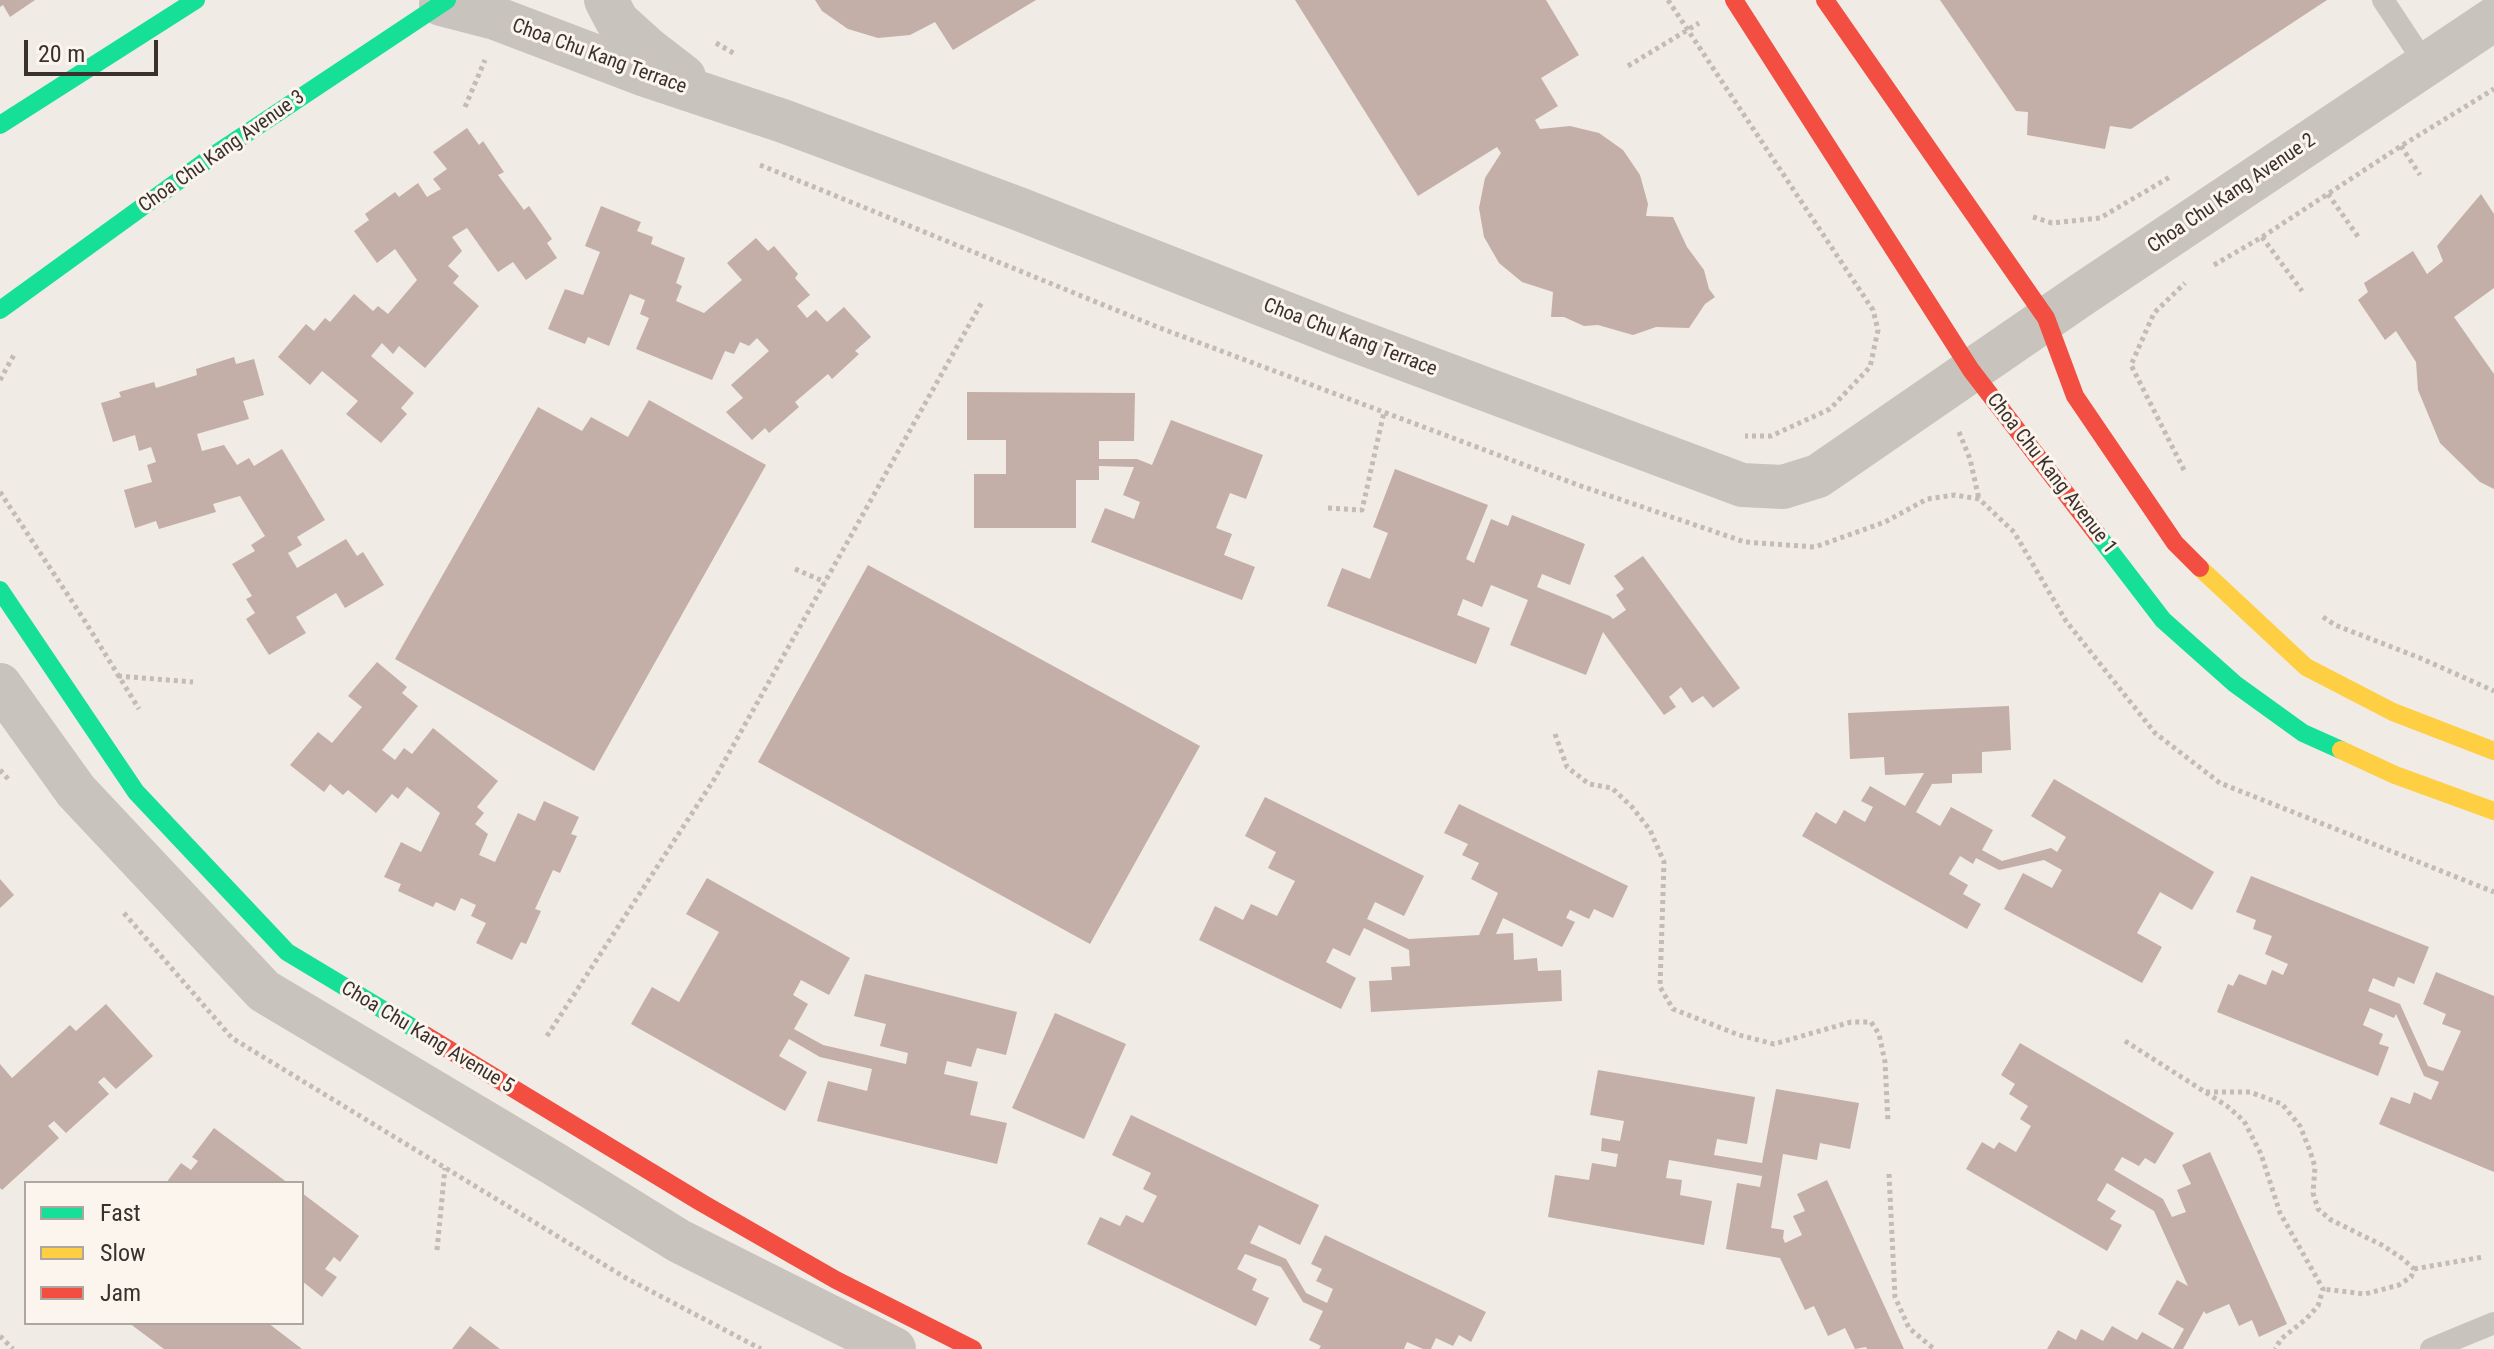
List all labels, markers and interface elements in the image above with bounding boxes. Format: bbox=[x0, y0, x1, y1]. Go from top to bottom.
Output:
street label: Choa Chu Kang Terrace bbox=[508, 14, 690, 100]
scale bar bbox=[28, 24, 162, 74]
text: 20 m bbox=[38, 40, 85, 68]
street label: Choa Chu Kang Avenue 3 bbox=[134, 86, 310, 218]
street label: Choa Chu Kang Avenue 2 bbox=[2144, 129, 2320, 259]
street label: Choa Chu Kang Terrace bbox=[1260, 294, 1440, 382]
street label: Choa Chu Kang Avenue 1 bbox=[1981, 389, 2121, 559]
street label: Choa Chu Kang Avenue 5 bbox=[336, 977, 518, 1099]
legend bbox=[24, 1181, 304, 1325]
text: Fast bbox=[100, 1199, 141, 1227]
text: Slow bbox=[100, 1239, 146, 1267]
text: Jam bbox=[100, 1279, 141, 1307]

